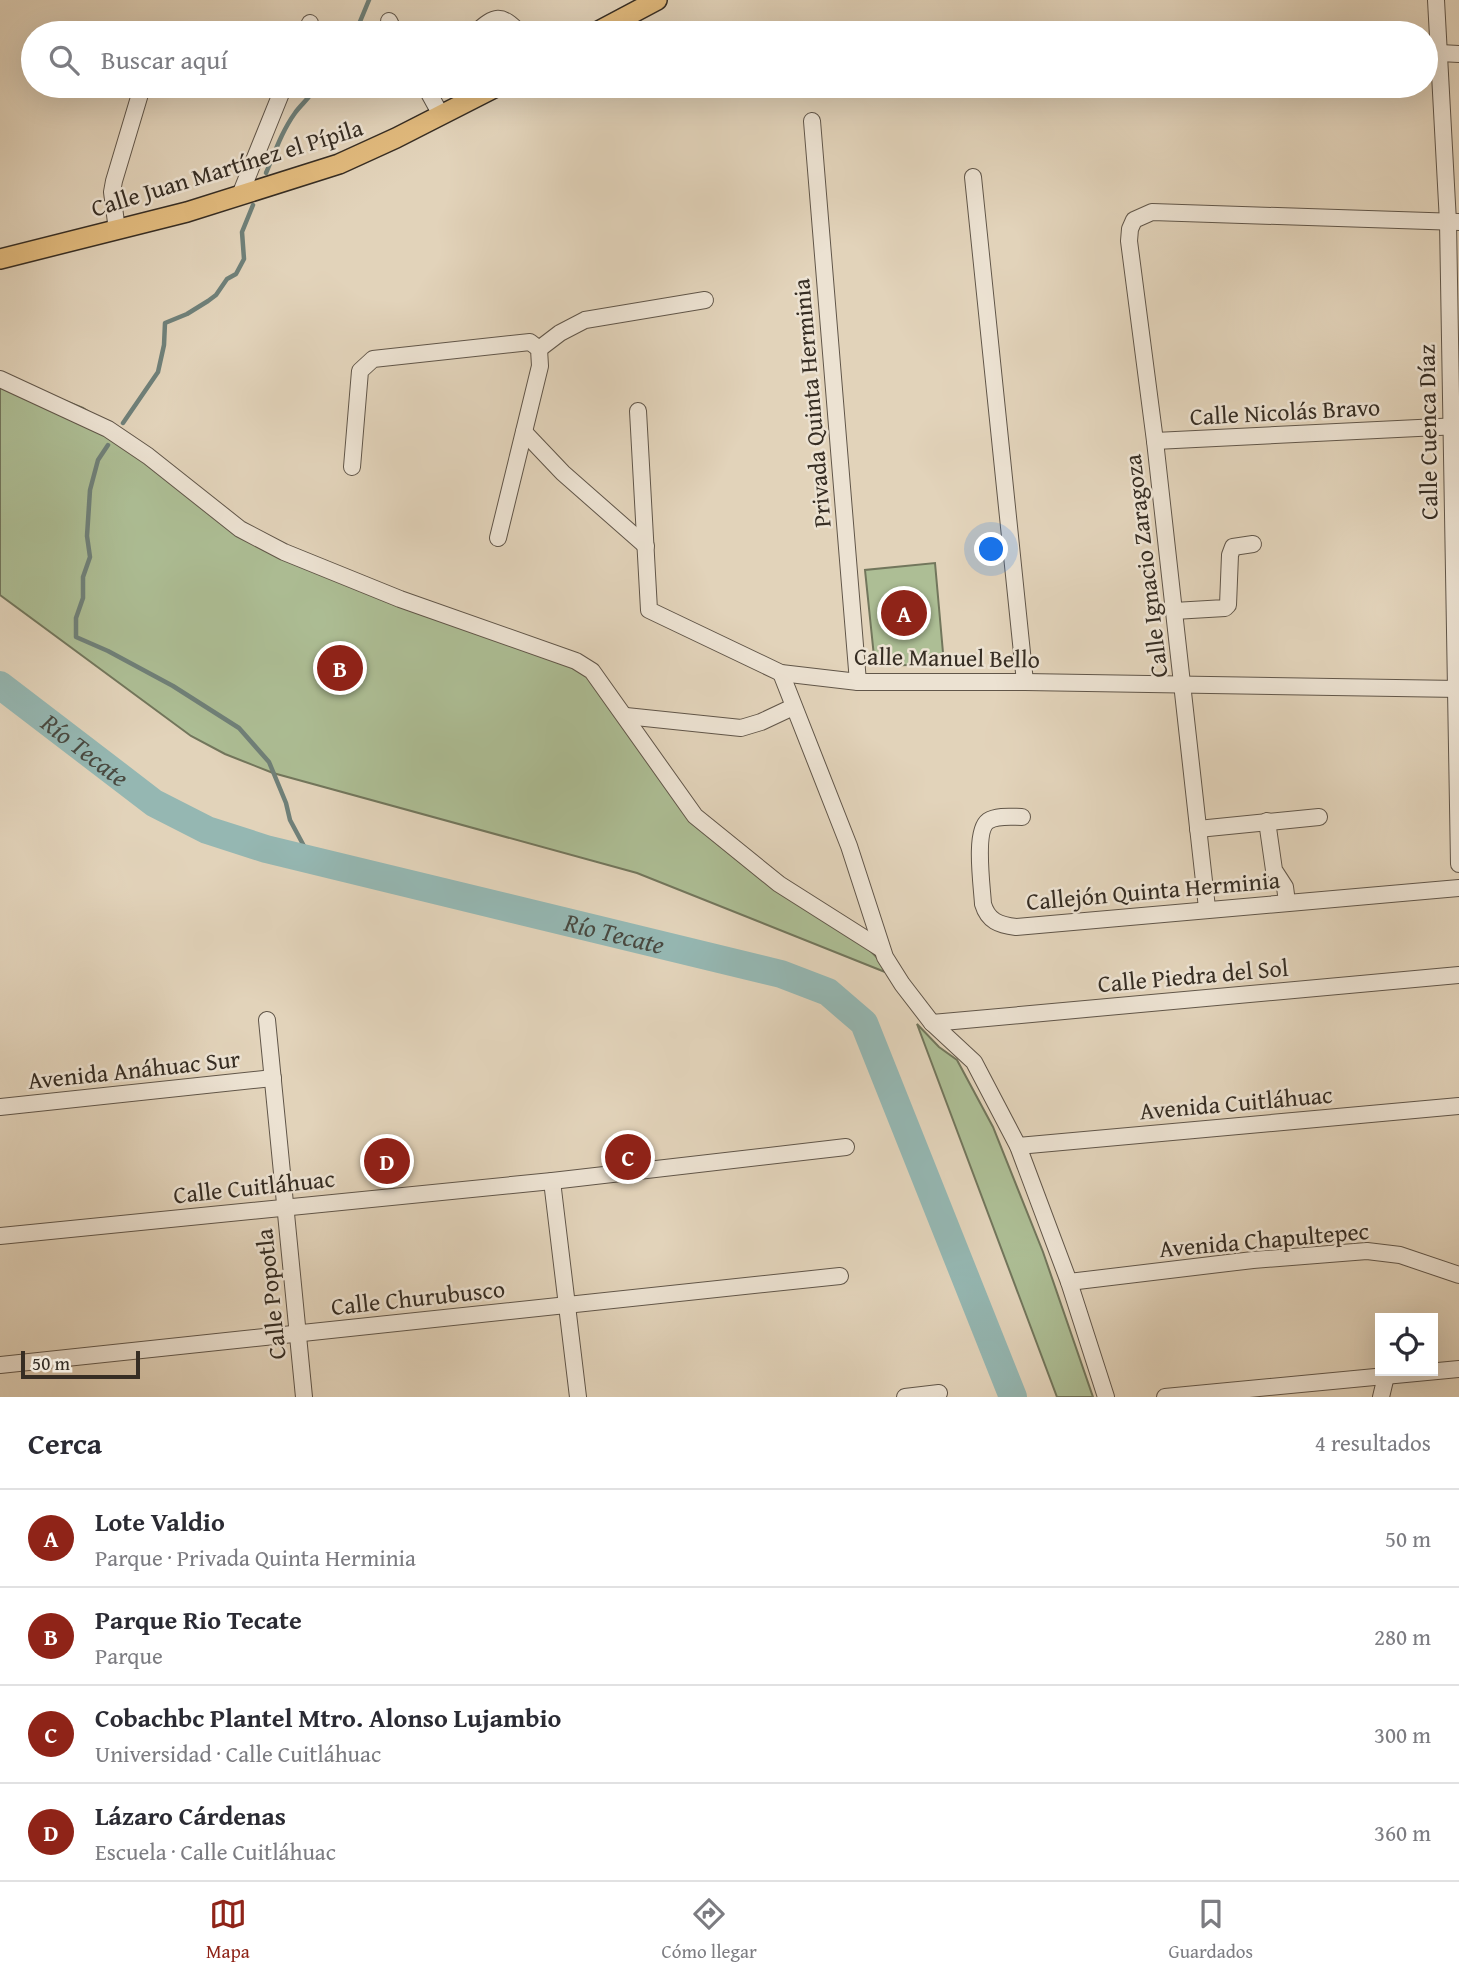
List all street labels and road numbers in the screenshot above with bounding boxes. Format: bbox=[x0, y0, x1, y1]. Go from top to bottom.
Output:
street label: Calle Juan Martínez el Pípila bbox=[87, 109, 368, 226]
street label: Privada Quinta Herminia bbox=[783, 277, 840, 529]
street label: Calle Cuenca Díaz bbox=[1408, 344, 1447, 520]
street label: Calle Nicolás Bravo bbox=[1189, 389, 1381, 434]
street label: Calle Ignacio Zaragoza bbox=[1114, 452, 1177, 680]
street label: Calle Manuel Bello bbox=[854, 638, 1040, 677]
street label: Callejón Quinta Herminia bbox=[1025, 862, 1282, 919]
street label: Calle Piedra del Sol bbox=[1096, 950, 1290, 1001]
street label: Avenida Anáhuac Sur bbox=[26, 1041, 242, 1098]
street label: Avenida Cuitláhuac bbox=[1138, 1077, 1334, 1128]
street label: Calle Cuitláhuac bbox=[171, 1161, 337, 1212]
street label: Avenida Chapultepec bbox=[1157, 1213, 1371, 1266]
street label: Calle Popotla bbox=[246, 1226, 295, 1361]
street label: Calle Churubusco bbox=[329, 1271, 507, 1324]

